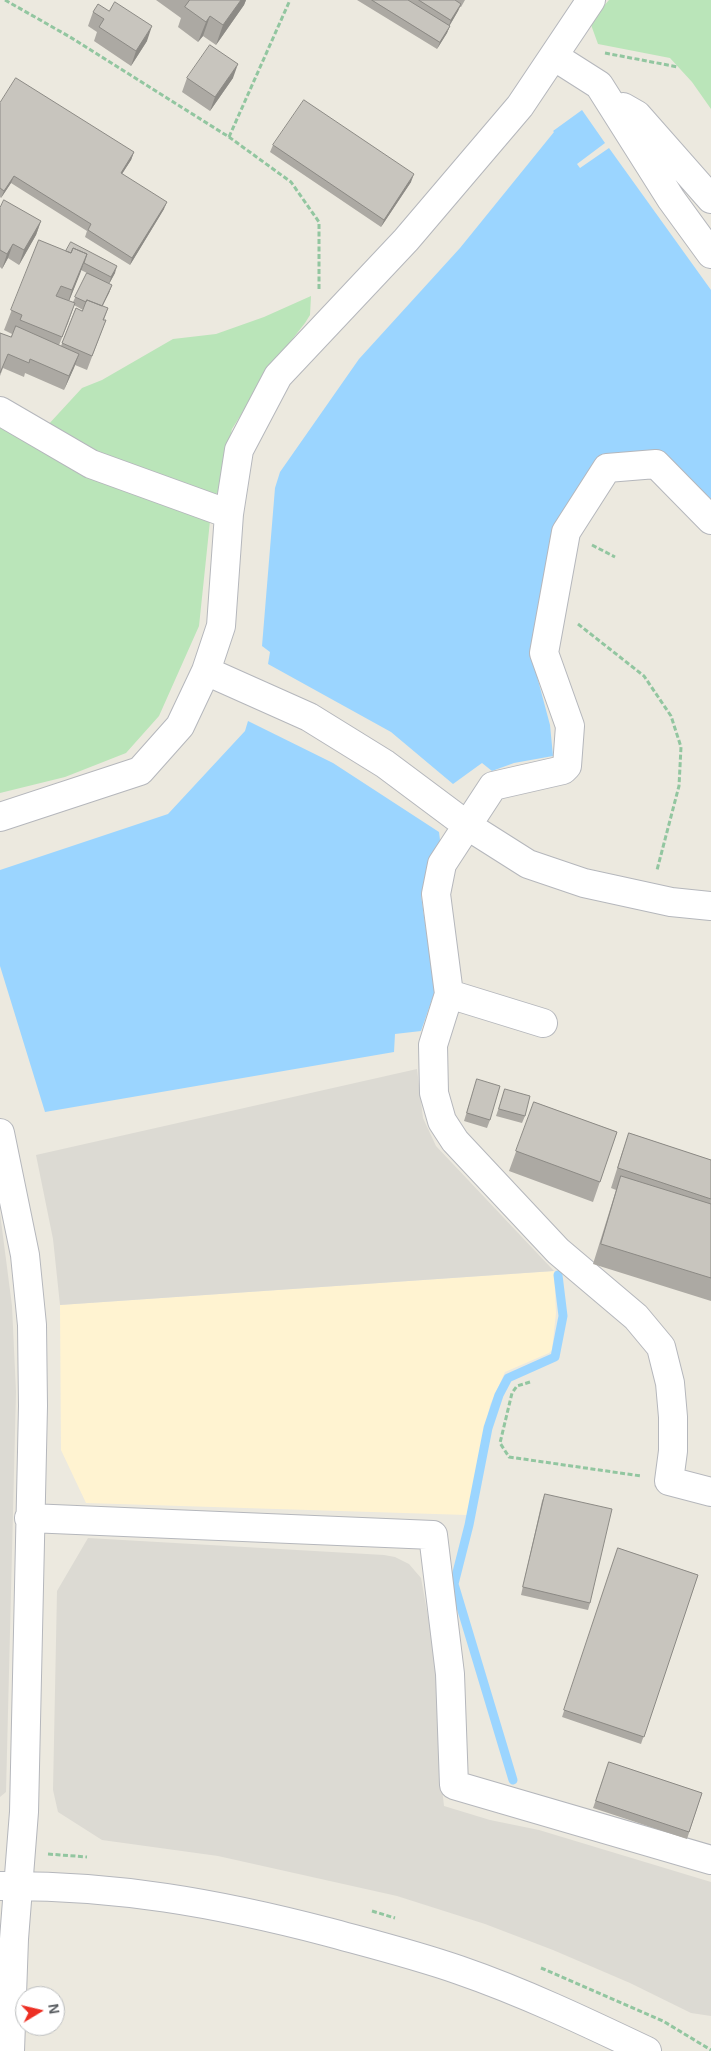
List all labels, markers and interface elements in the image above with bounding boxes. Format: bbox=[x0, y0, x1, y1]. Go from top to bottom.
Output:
north arrow bbox=[15, 1986, 65, 2036]
text: N bbox=[45, 2003, 63, 2015]

